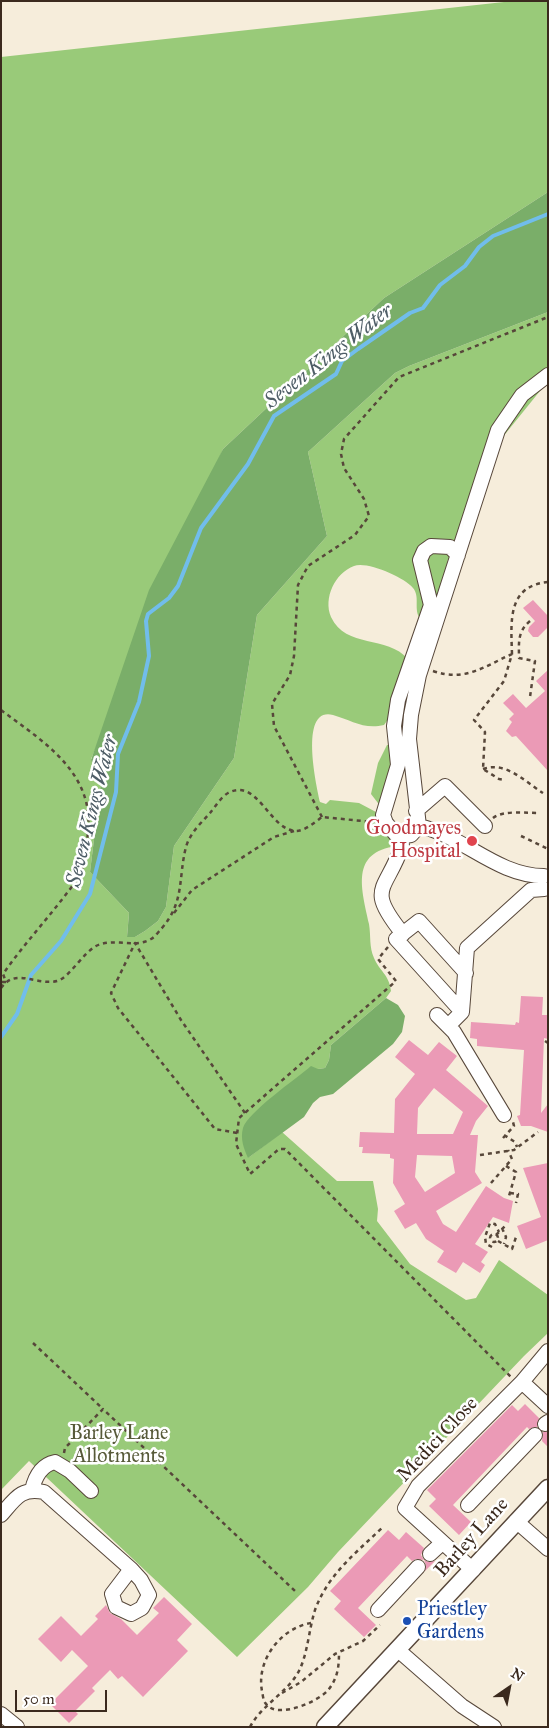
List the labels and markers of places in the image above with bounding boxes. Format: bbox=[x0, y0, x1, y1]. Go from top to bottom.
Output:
place label: Goodmayes Hospital bbox=[366, 817, 461, 864]
marker: Goodmayes Hospital bbox=[465, 834, 479, 848]
place label: Priestley Gardens bbox=[417, 1598, 487, 1645]
marker: Priestley Gardens bbox=[401, 1615, 413, 1627]

